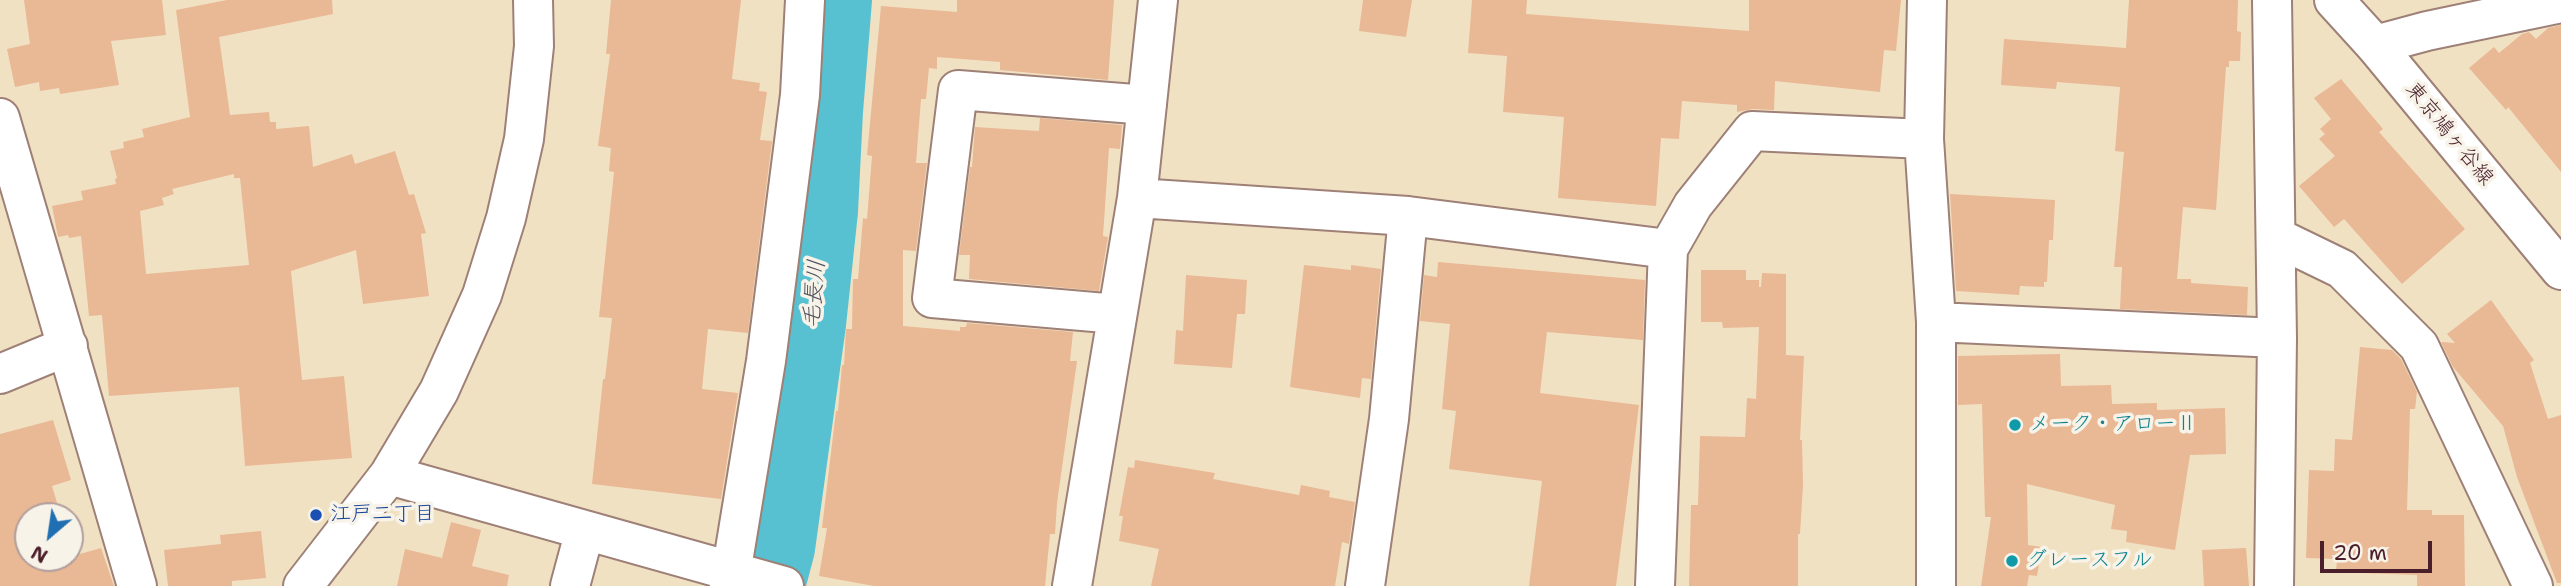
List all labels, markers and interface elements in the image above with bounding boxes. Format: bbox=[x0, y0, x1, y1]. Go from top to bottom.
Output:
street label: 東京鳩ヶ谷線 bbox=[2400, 77, 2498, 191]
water label: 毛長川 bbox=[798, 258, 832, 330]
place label: メーク・アローⅡ bbox=[2029, 412, 2197, 438]
marker: メーク・アローⅡ bbox=[2007, 417, 2023, 433]
north arrow bbox=[14, 502, 84, 572]
place label: 江戸二丁目 bbox=[330, 502, 435, 528]
marker: 江戸二丁目 bbox=[308, 507, 324, 523]
scale bar bbox=[2323, 526, 2435, 570]
text: N bbox=[27, 539, 52, 569]
text: 20 m bbox=[2333, 539, 2387, 567]
place label: グレースフル bbox=[2026, 548, 2153, 574]
marker: グレースフル bbox=[2004, 553, 2020, 569]

